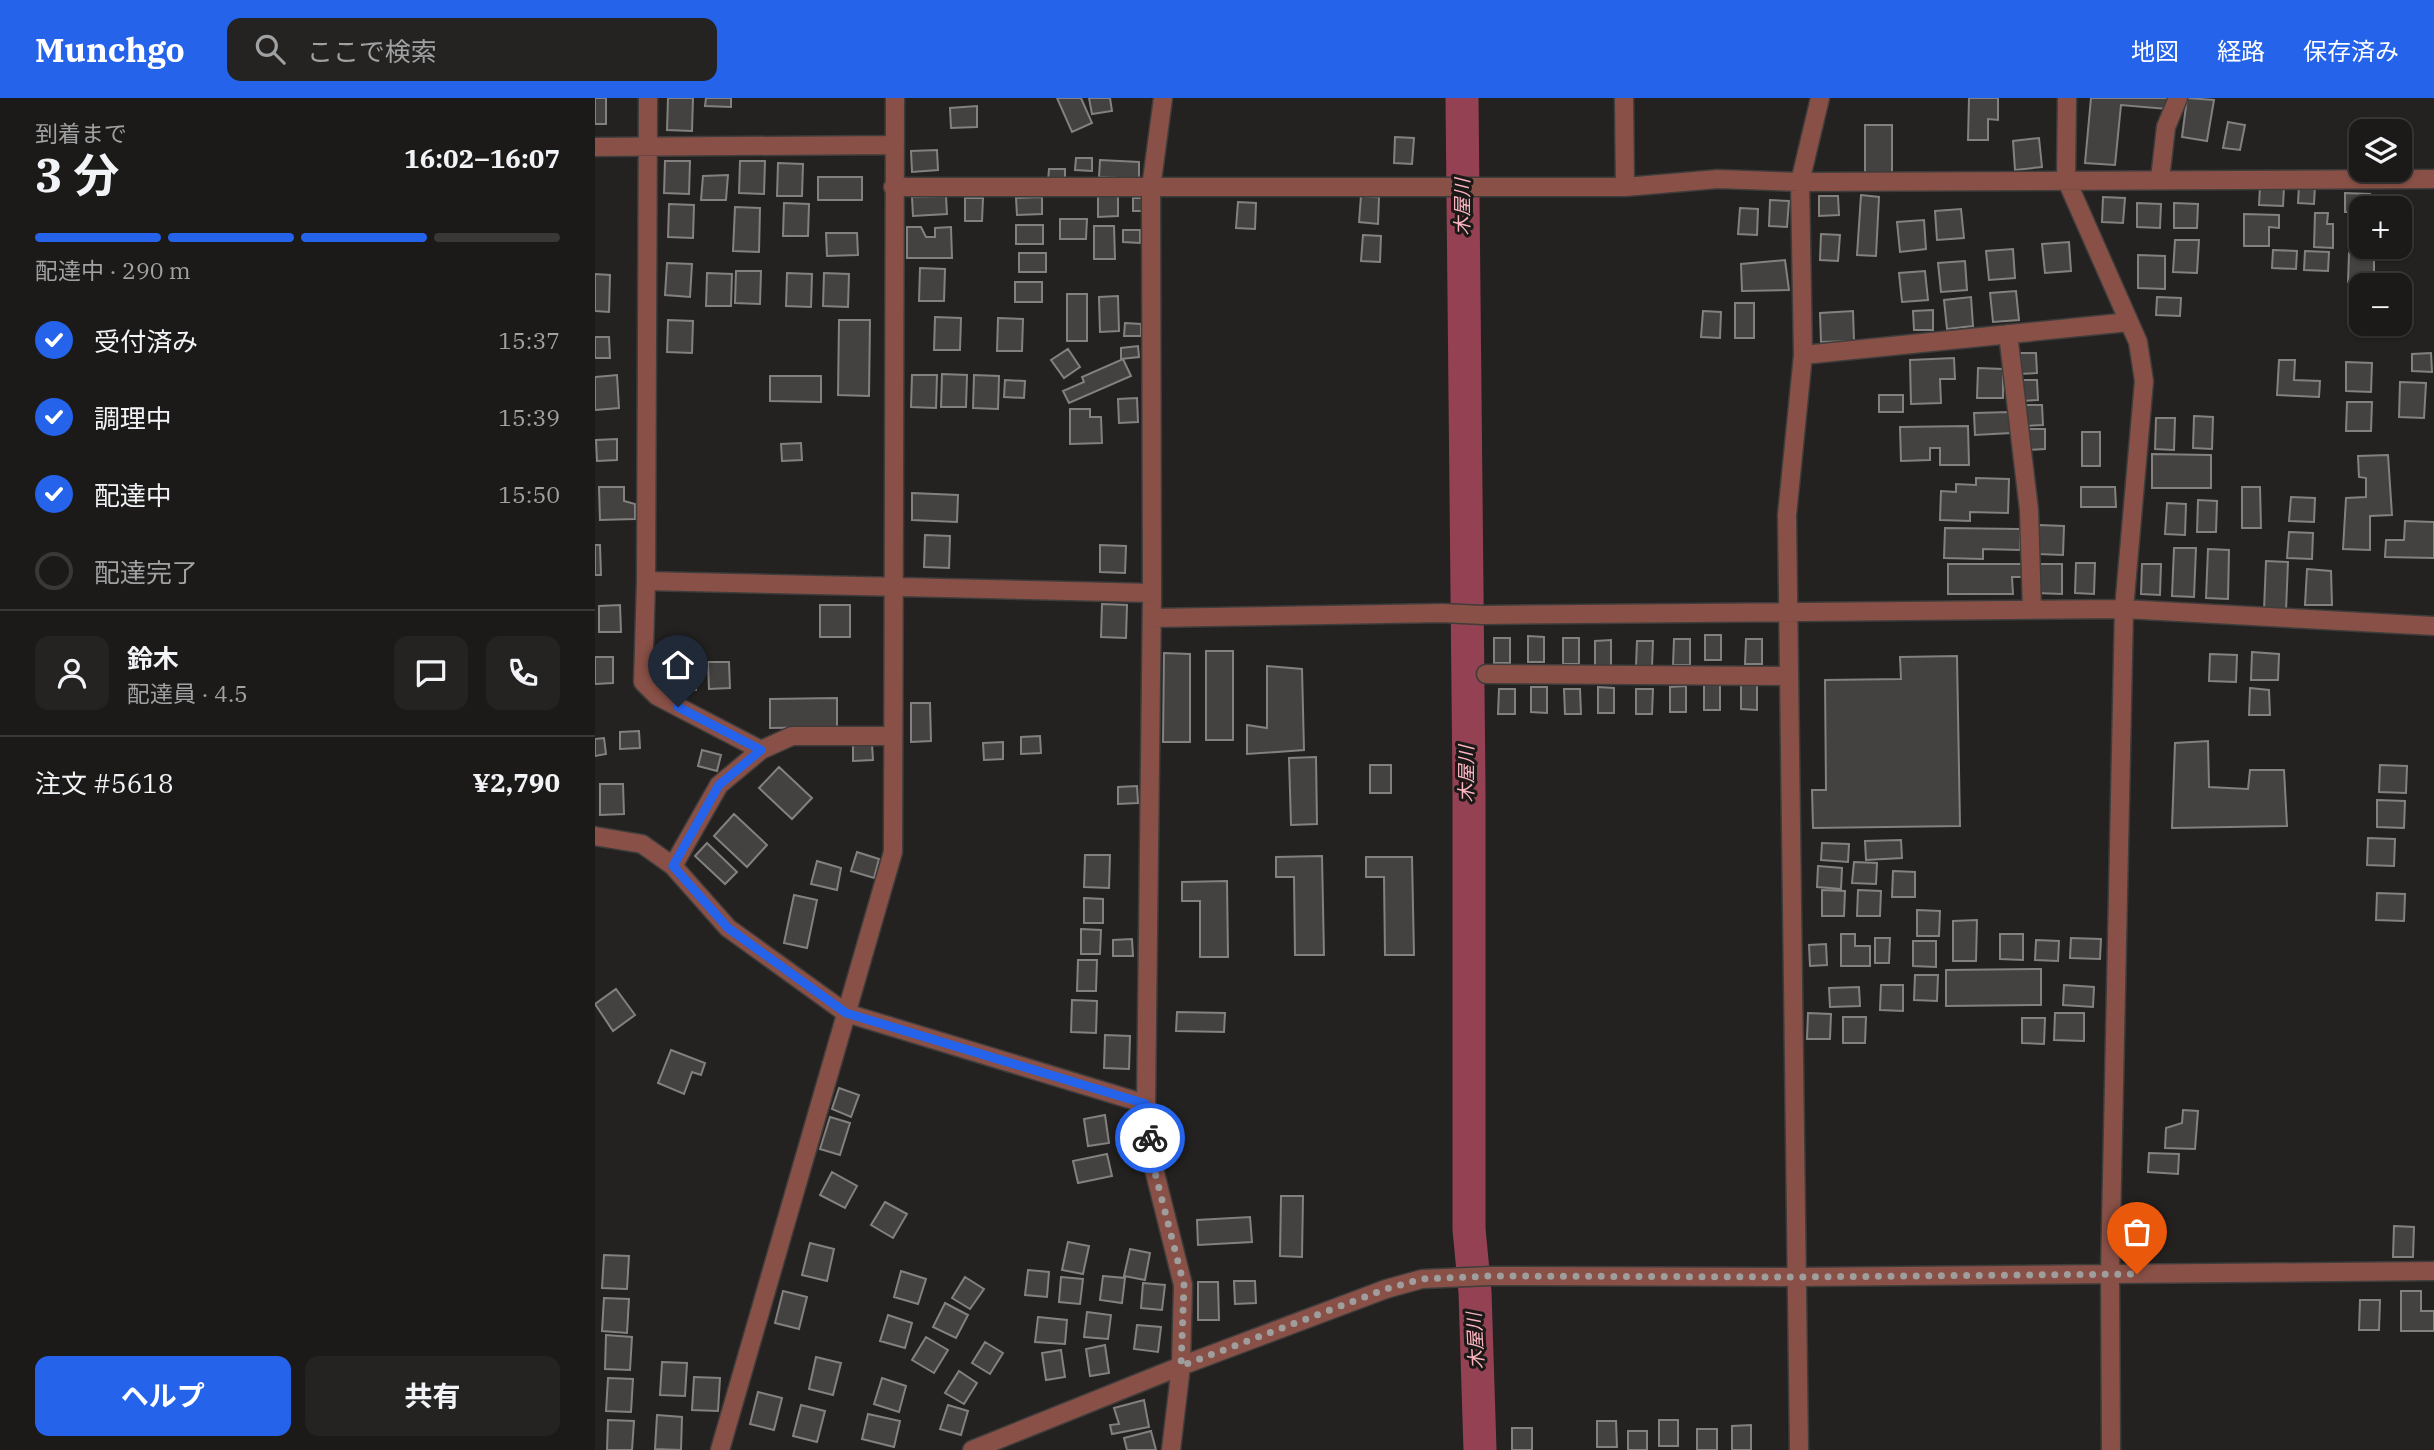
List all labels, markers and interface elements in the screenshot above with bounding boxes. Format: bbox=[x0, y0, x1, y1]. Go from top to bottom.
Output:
search box bbox=[227, 18, 717, 81]
text: Munchgo bbox=[35, 28, 185, 71]
icon: search bbox=[251, 30, 289, 68]
text: ここで検索 bbox=[307, 34, 437, 68]
text: 地図 bbox=[2131, 35, 2179, 67]
text: 経路 bbox=[2217, 35, 2265, 67]
text: 保存済み bbox=[2303, 35, 2399, 67]
text: 到着まで bbox=[35, 118, 127, 148]
map controls bbox=[2349, 119, 2412, 336]
button: layers bbox=[2349, 119, 2412, 182]
text: 16:02–16:07 bbox=[404, 141, 560, 175]
text: 3 分 bbox=[35, 145, 119, 205]
water label: 木屋川 bbox=[1450, 177, 1474, 236]
button: + bbox=[2349, 196, 2412, 259]
text: 配達中 · 290 m bbox=[35, 255, 191, 285]
button: − bbox=[2349, 273, 2412, 336]
icon: check bbox=[35, 321, 73, 359]
text: 受付済み bbox=[94, 324, 198, 358]
text: 15:37 bbox=[498, 325, 560, 355]
icon: check bbox=[35, 398, 73, 436]
text: 調理中 bbox=[94, 401, 172, 435]
text: 15:39 bbox=[498, 402, 560, 432]
icon: check bbox=[35, 475, 73, 513]
text: 配達中 bbox=[94, 478, 172, 512]
text: 15:50 bbox=[498, 479, 560, 509]
text: 配達完了 bbox=[94, 555, 198, 589]
pin bbox=[648, 635, 708, 707]
button: person bbox=[35, 636, 109, 710]
button: chat bbox=[394, 636, 468, 710]
button: phone bbox=[486, 636, 560, 710]
text: 鈴木 bbox=[127, 641, 179, 675]
icon: home bbox=[659, 646, 697, 684]
text: 配達員 · 4.5 bbox=[127, 678, 248, 708]
water label: 木屋川 bbox=[1454, 744, 1478, 803]
text: ¥2,790 bbox=[473, 765, 560, 799]
text: 注文 #5618 bbox=[35, 766, 174, 800]
courier bbox=[1115, 1103, 1185, 1173]
icon: bike bbox=[1131, 1119, 1169, 1157]
pin bbox=[2107, 1202, 2167, 1274]
icon: bag bbox=[2118, 1213, 2156, 1251]
water label: 木屋川 bbox=[1461, 1310, 1488, 1370]
button: ヘルプ bbox=[35, 1356, 291, 1436]
button: 共有 bbox=[305, 1356, 560, 1436]

